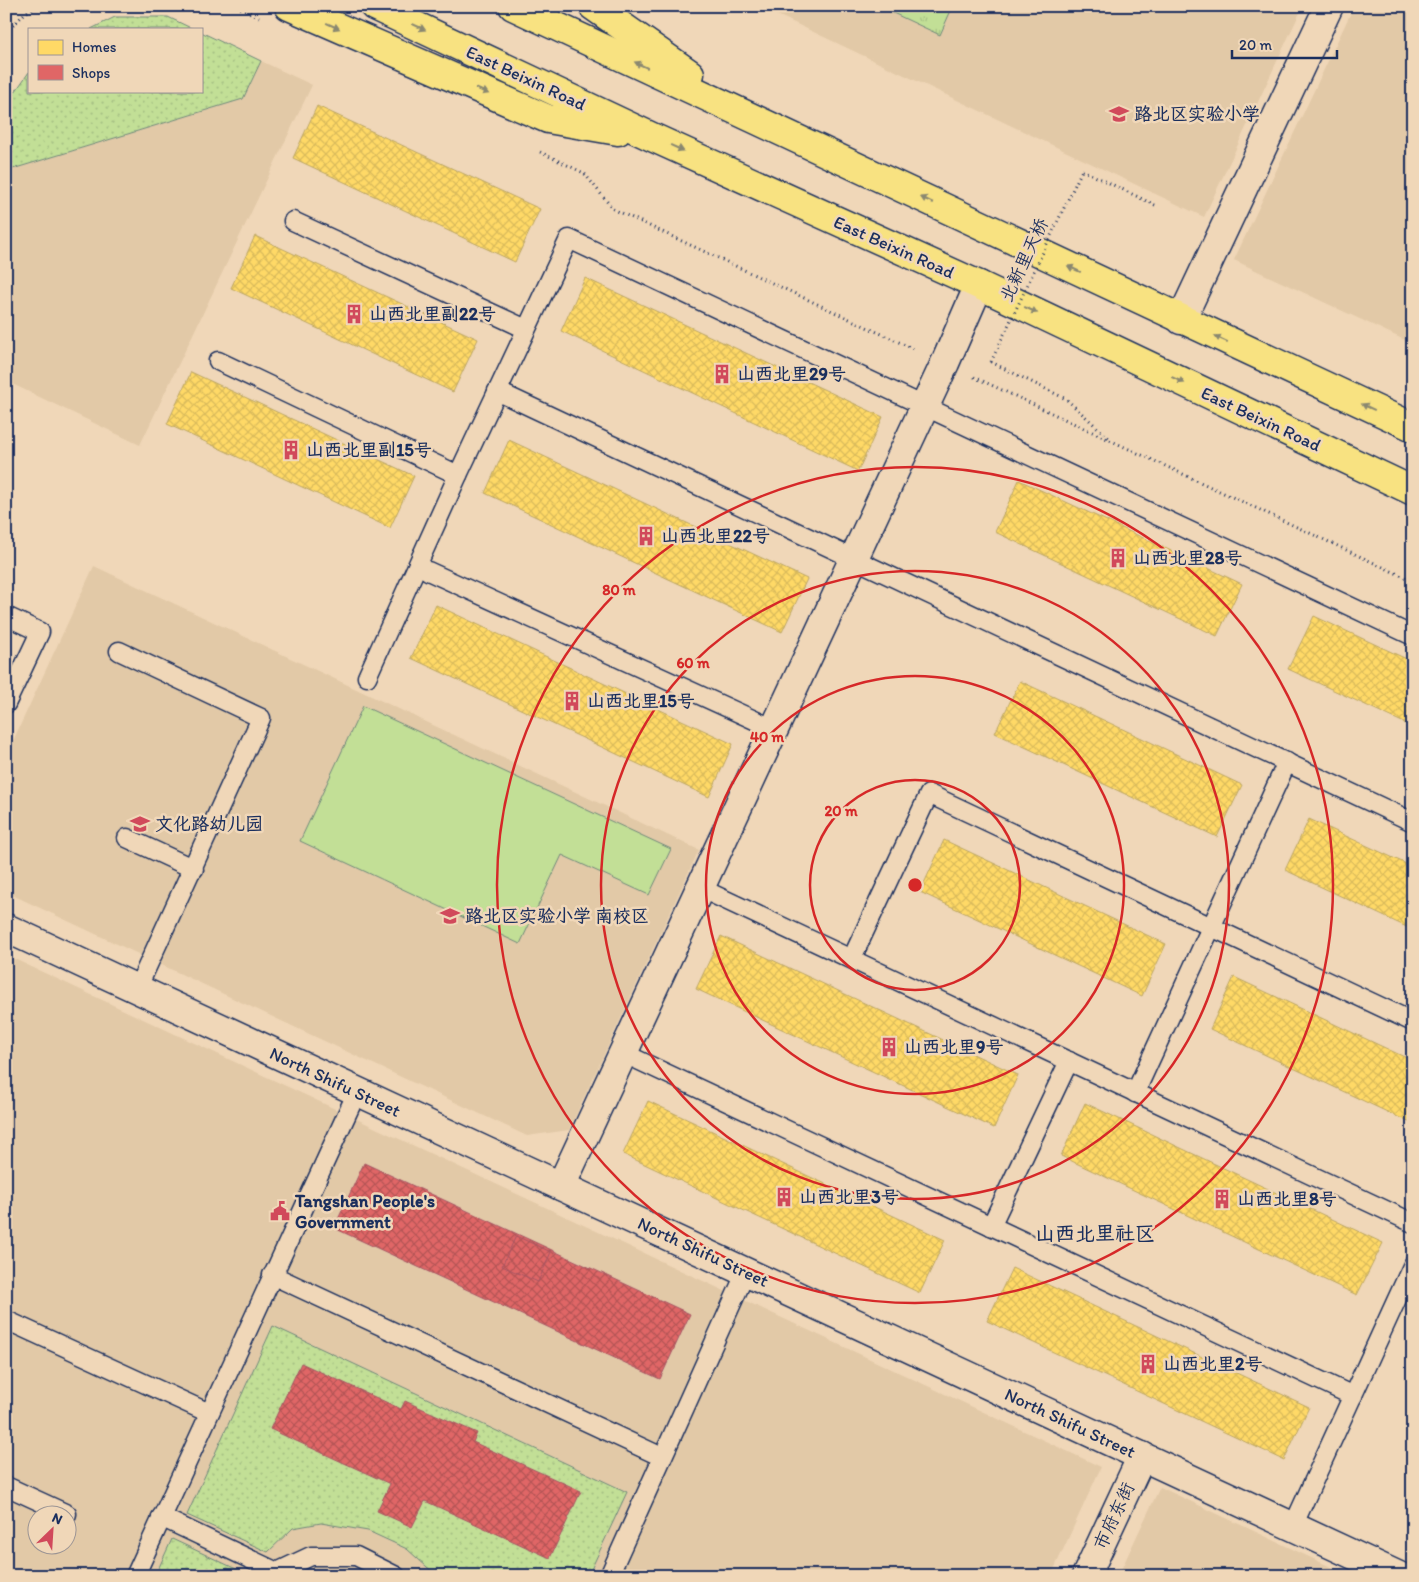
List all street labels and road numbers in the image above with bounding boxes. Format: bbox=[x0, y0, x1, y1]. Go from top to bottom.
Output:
street label: East Beixin Road bbox=[463, 41, 590, 116]
street label: East Beixin Road bbox=[830, 211, 958, 284]
street label: 北新里天桥 bbox=[995, 215, 1053, 305]
street label: East Beixin Road bbox=[1198, 382, 1325, 457]
street label: North Shifu Street bbox=[266, 1042, 404, 1122]
street label: North Shifu Street bbox=[634, 1212, 772, 1292]
street label: North Shifu Street bbox=[1001, 1383, 1139, 1463]
street label: 市府东街 bbox=[1089, 1479, 1139, 1553]

